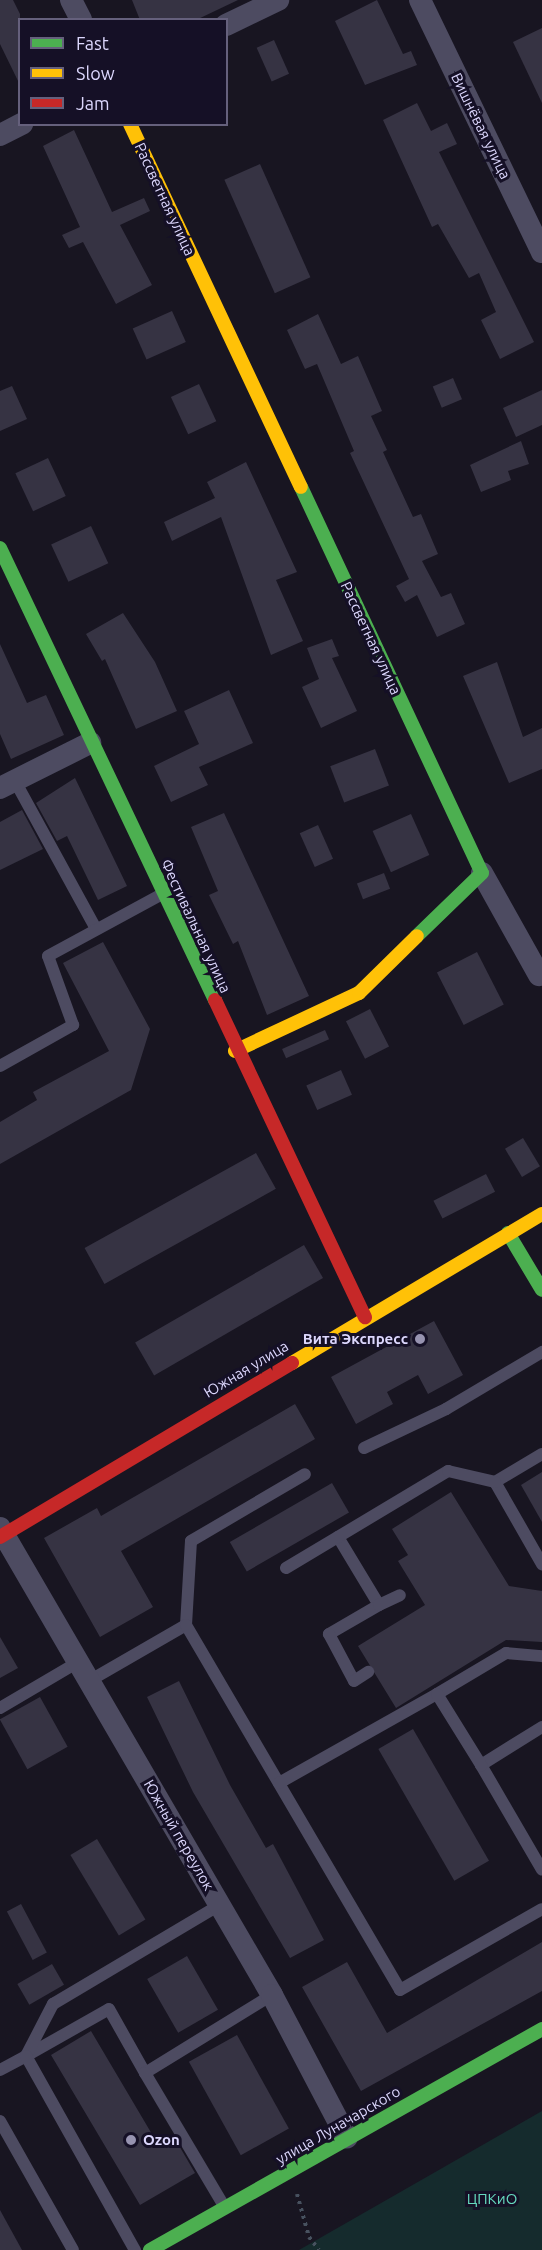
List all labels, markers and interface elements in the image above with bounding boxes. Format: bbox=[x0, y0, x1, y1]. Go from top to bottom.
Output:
legend bbox=[18, 18, 228, 126]
text: Fast bbox=[76, 33, 109, 53]
text: Slow bbox=[76, 63, 115, 83]
street label: Вишнёвая улица bbox=[447, 70, 515, 182]
text: Jam bbox=[76, 93, 110, 113]
street label: Рассветная улица bbox=[131, 140, 199, 258]
street label: Рассветная улица bbox=[337, 579, 405, 697]
street label: Фестивальная улица bbox=[157, 856, 235, 996]
place label: Вита Экспресс bbox=[303, 1330, 408, 1348]
marker: Вита Экспресс bbox=[413, 1332, 427, 1346]
street label: Южная улица bbox=[200, 1337, 292, 1401]
street label: Южный переулок bbox=[140, 1776, 218, 1894]
street label: улица Луначарского bbox=[272, 2082, 404, 2168]
place label: Ozon bbox=[143, 2131, 180, 2149]
marker: Ozon bbox=[124, 2133, 138, 2147]
park label: ЦПКиО bbox=[467, 2190, 517, 2208]

